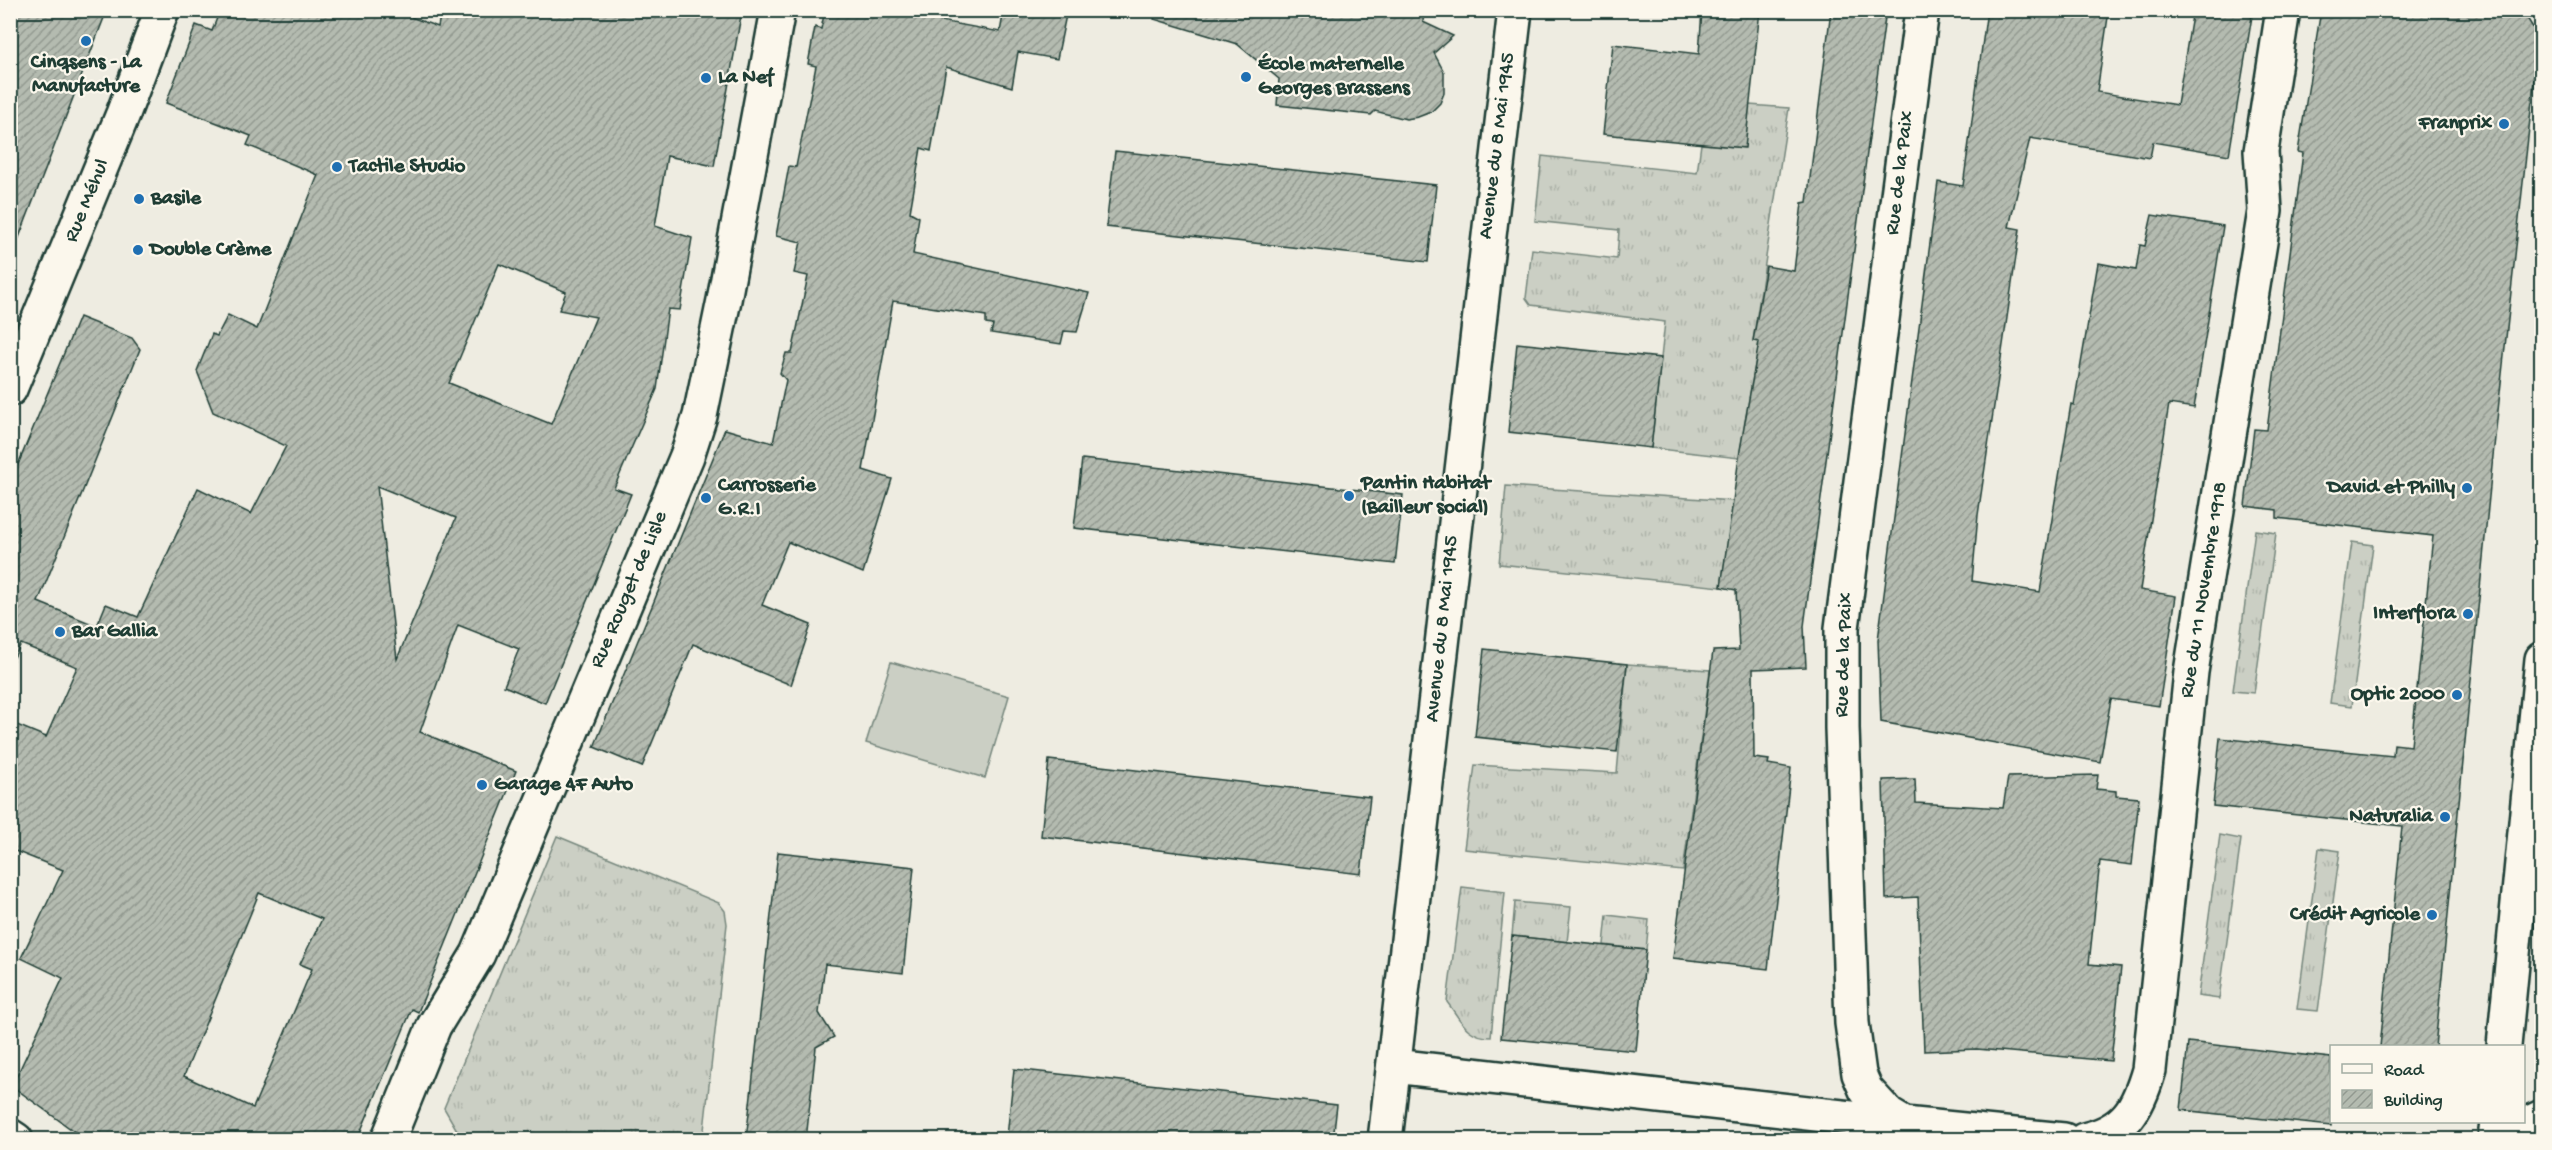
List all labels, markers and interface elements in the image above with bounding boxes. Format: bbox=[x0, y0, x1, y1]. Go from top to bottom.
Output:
marker: Cinqsens - La Manufacture bbox=[79, 34, 93, 48]
place label: Cinqsens - La Manufacture bbox=[30, 51, 143, 100]
street label: Avenue du 8 Mai 1945 bbox=[1474, 51, 1522, 241]
place label: École maternelle Georges Brassens bbox=[1258, 53, 1411, 102]
place label: La Nef bbox=[718, 66, 776, 91]
marker: École maternelle Georges Brassens bbox=[1239, 70, 1253, 84]
marker: La Nef bbox=[699, 71, 713, 85]
street label: Rue de la Paix bbox=[1881, 109, 1921, 237]
place label: Franprix bbox=[2418, 112, 2493, 137]
marker: Franprix bbox=[2497, 117, 2511, 131]
place label: Tactile Studio bbox=[347, 155, 465, 180]
street label: Rue Méhul bbox=[60, 156, 116, 246]
marker: Tactile Studio bbox=[330, 160, 344, 174]
place label: Basile bbox=[150, 187, 202, 212]
marker: Basile bbox=[132, 192, 146, 206]
place label: Double Crème bbox=[148, 238, 273, 263]
marker: Double Crème bbox=[131, 243, 145, 257]
place label: Pantin Habitat (Bailleur social) bbox=[1360, 472, 1493, 521]
place label: Carrosserie G.R.I bbox=[717, 474, 817, 523]
place label: David et Philly bbox=[2325, 476, 2456, 501]
street label: Rue du 11 Novembre 1918 bbox=[2176, 480, 2234, 700]
marker: David et Philly bbox=[2460, 481, 2474, 495]
marker: Pantin Habitat (Bailleur social) bbox=[1342, 489, 1356, 503]
marker: Carrosserie G.R.I bbox=[699, 491, 713, 505]
street label: Rue Rouget de Lisle bbox=[586, 507, 675, 672]
street label: Avenue du 8 Mai 1945 bbox=[1421, 534, 1465, 724]
street label: Rue de la Paix bbox=[1830, 592, 1860, 718]
place label: Interflora bbox=[2373, 602, 2457, 627]
marker: Interflora bbox=[2461, 607, 2475, 621]
place label: Bar Gallia bbox=[71, 620, 159, 645]
marker: Bar Gallia bbox=[53, 625, 67, 639]
place label: Optic 2000 bbox=[2351, 683, 2445, 708]
marker: Optic 2000 bbox=[2450, 688, 2464, 702]
place label: Garage 4F Auto bbox=[494, 773, 633, 798]
marker: Garage 4F Auto bbox=[475, 778, 489, 792]
place label: Naturalia bbox=[2349, 805, 2434, 830]
marker: Naturalia bbox=[2438, 810, 2452, 824]
place label: Crédit Agricole bbox=[2289, 903, 2421, 928]
marker: Crédit Agricole bbox=[2425, 908, 2439, 922]
legend bbox=[2330, 1045, 2525, 1123]
text: Road bbox=[2384, 1061, 2425, 1082]
text: Building bbox=[2383, 1091, 2443, 1112]

